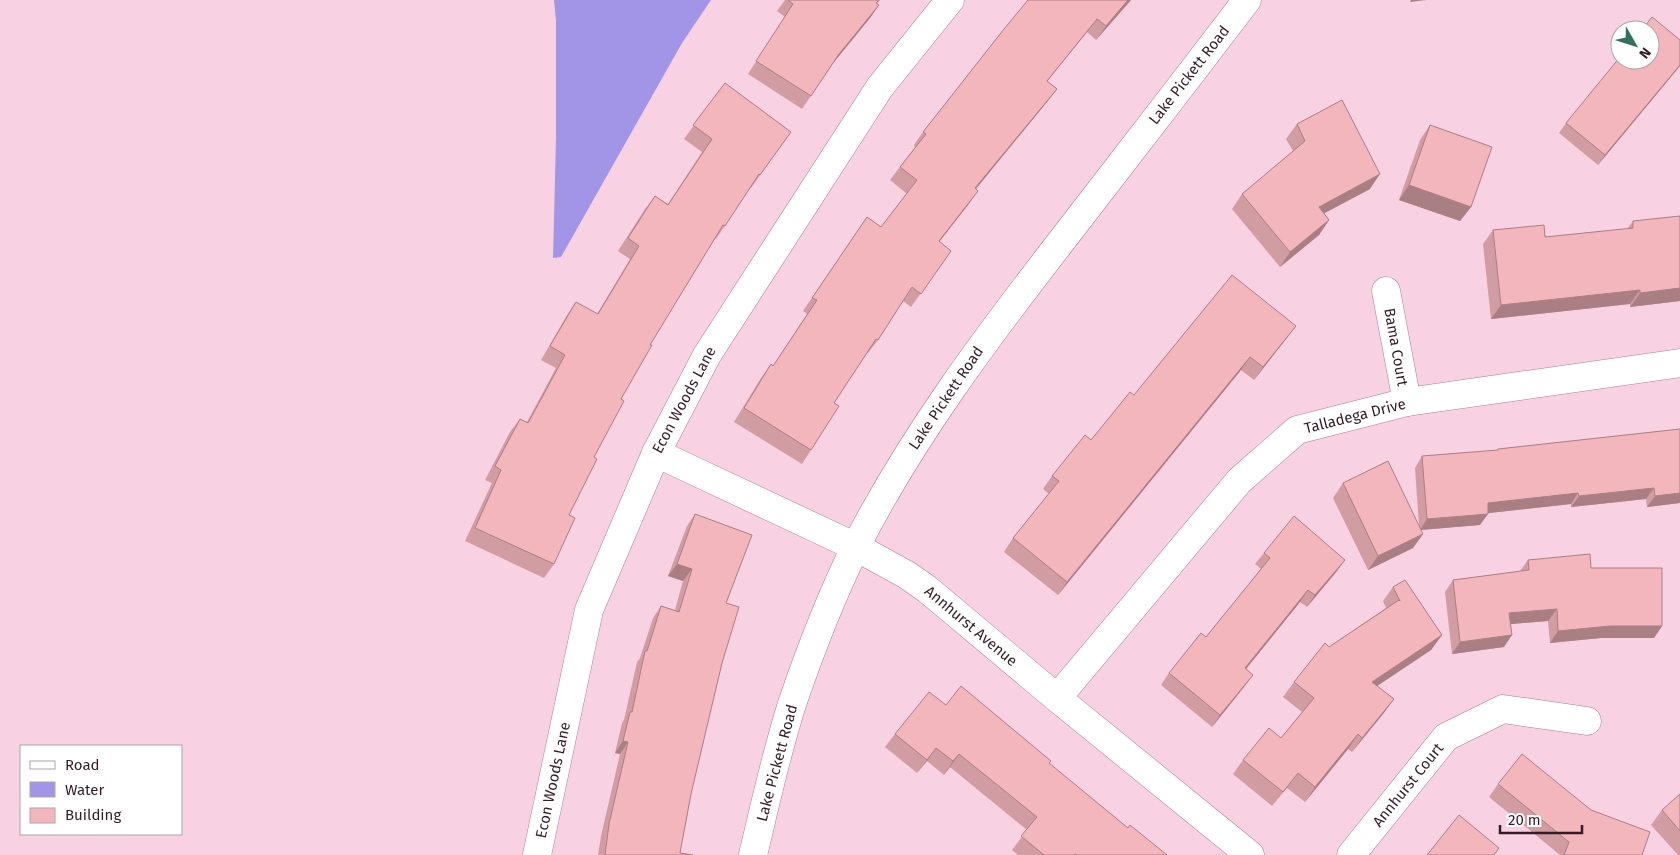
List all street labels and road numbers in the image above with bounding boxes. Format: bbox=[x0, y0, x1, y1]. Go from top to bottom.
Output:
street label: Lake Pickett Road bbox=[1145, 22, 1233, 128]
street label: Bama Court bbox=[1380, 306, 1412, 388]
street label: Lake Pickett Road bbox=[905, 343, 987, 453]
street label: Econ Woods Lane bbox=[648, 344, 720, 456]
street label: Talladega Drive bbox=[1302, 395, 1408, 437]
street label: Annhurst Avenue bbox=[921, 582, 1021, 670]
street label: Lake Pickett Road bbox=[753, 703, 801, 823]
street label: Econ Woods Lane bbox=[532, 720, 574, 840]
street label: Annhurst Court bbox=[1369, 739, 1448, 830]

